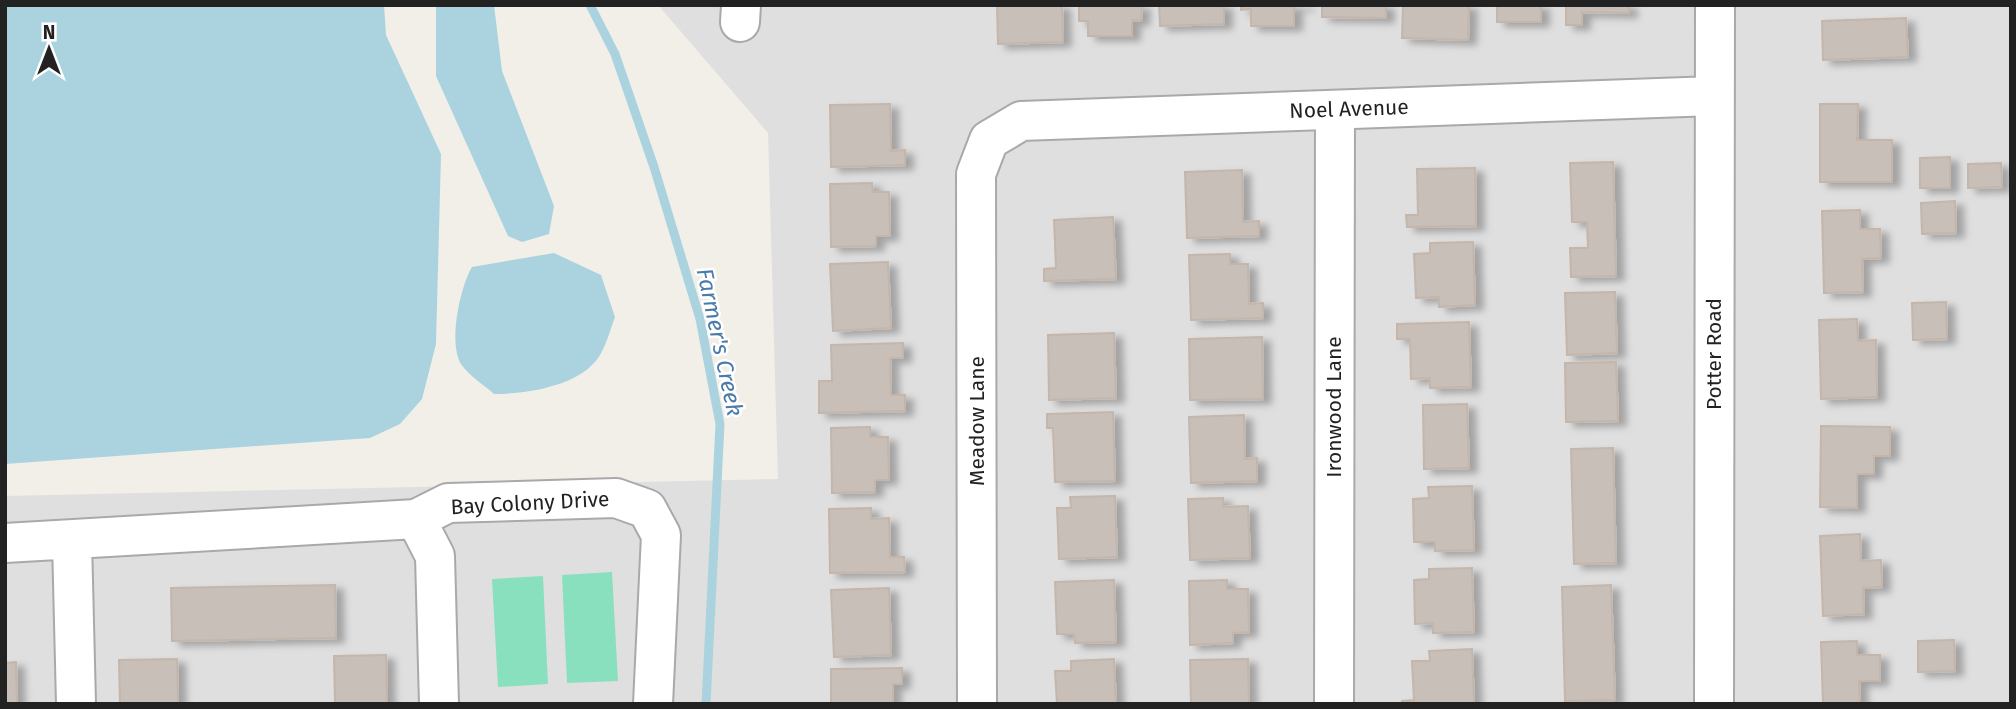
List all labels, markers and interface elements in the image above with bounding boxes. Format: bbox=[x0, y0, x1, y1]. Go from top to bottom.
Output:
north arrow bbox=[14, 14, 84, 84]
text: N bbox=[43, 21, 55, 44]
street label: Noel Avenue bbox=[1289, 94, 1409, 124]
water label: Farmer's Creek bbox=[691, 266, 749, 418]
street label: Potter Road bbox=[1701, 298, 1727, 410]
street label: Ironwood Lane bbox=[1321, 336, 1347, 478]
street label: Meadow Lane bbox=[964, 356, 990, 486]
street label: Bay Colony Drive bbox=[450, 486, 610, 520]

